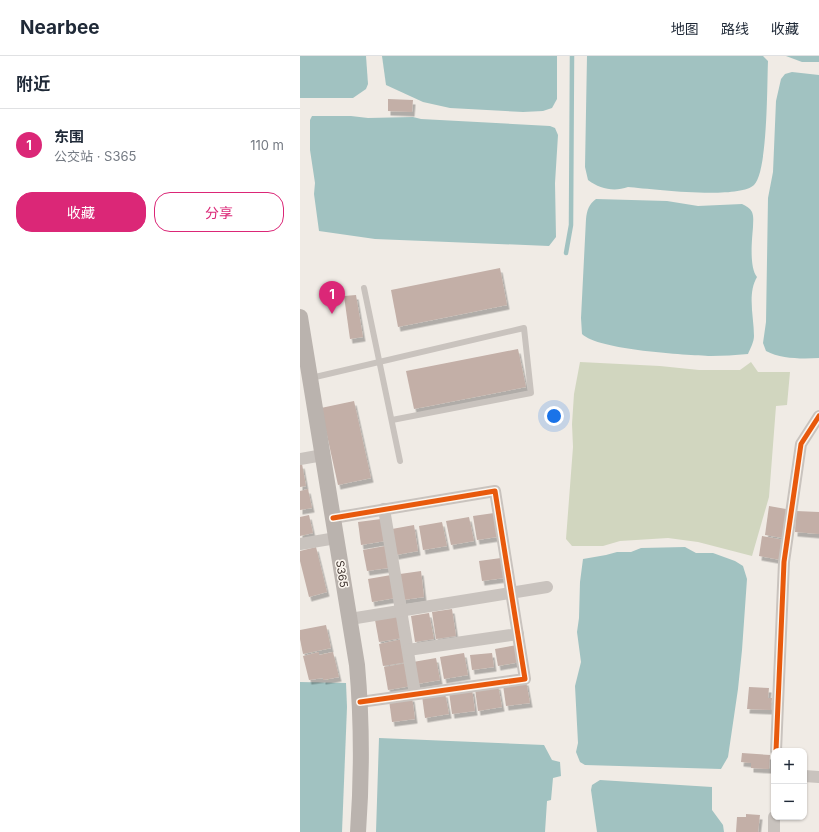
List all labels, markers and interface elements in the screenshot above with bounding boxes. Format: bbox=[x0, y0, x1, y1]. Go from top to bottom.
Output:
text: Nearbee bbox=[20, 16, 100, 39]
text: 地图 bbox=[671, 20, 699, 37]
text: 路线 bbox=[721, 20, 749, 37]
text: 收藏 bbox=[771, 20, 799, 37]
text: 附近 bbox=[16, 74, 50, 94]
text: 东围 bbox=[54, 127, 84, 146]
text: 1 bbox=[26, 137, 32, 153]
text: 110 m bbox=[250, 137, 284, 153]
text: 公交站 · S365 bbox=[54, 148, 136, 164]
button: 收藏 bbox=[16, 192, 146, 232]
button: 分享 bbox=[154, 192, 284, 232]
pin: 1 bbox=[319, 281, 345, 314]
your location bbox=[544, 406, 564, 426]
street label: S365 bbox=[333, 559, 351, 589]
map controls bbox=[771, 748, 807, 820]
button: + bbox=[771, 748, 807, 784]
button: − bbox=[771, 784, 807, 820]

